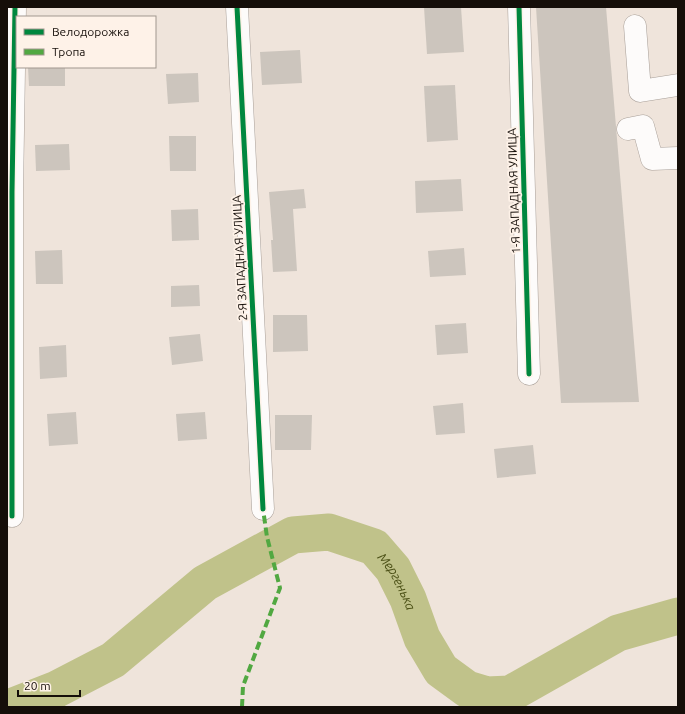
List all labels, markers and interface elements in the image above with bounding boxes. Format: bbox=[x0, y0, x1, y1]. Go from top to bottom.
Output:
legend bbox=[16, 16, 156, 68]
text: Велодорожка bbox=[52, 25, 129, 38]
text: Тропа bbox=[52, 45, 85, 58]
street label: 1-Я ЗАПАДНАЯ УЛИЦА bbox=[505, 128, 522, 254]
street label: 2-Я ЗАПАДНАЯ УЛИЦА bbox=[230, 195, 249, 321]
water label: Мергенька bbox=[375, 550, 418, 612]
scale bar bbox=[18, 672, 80, 698]
text: 20 m bbox=[24, 679, 51, 692]

